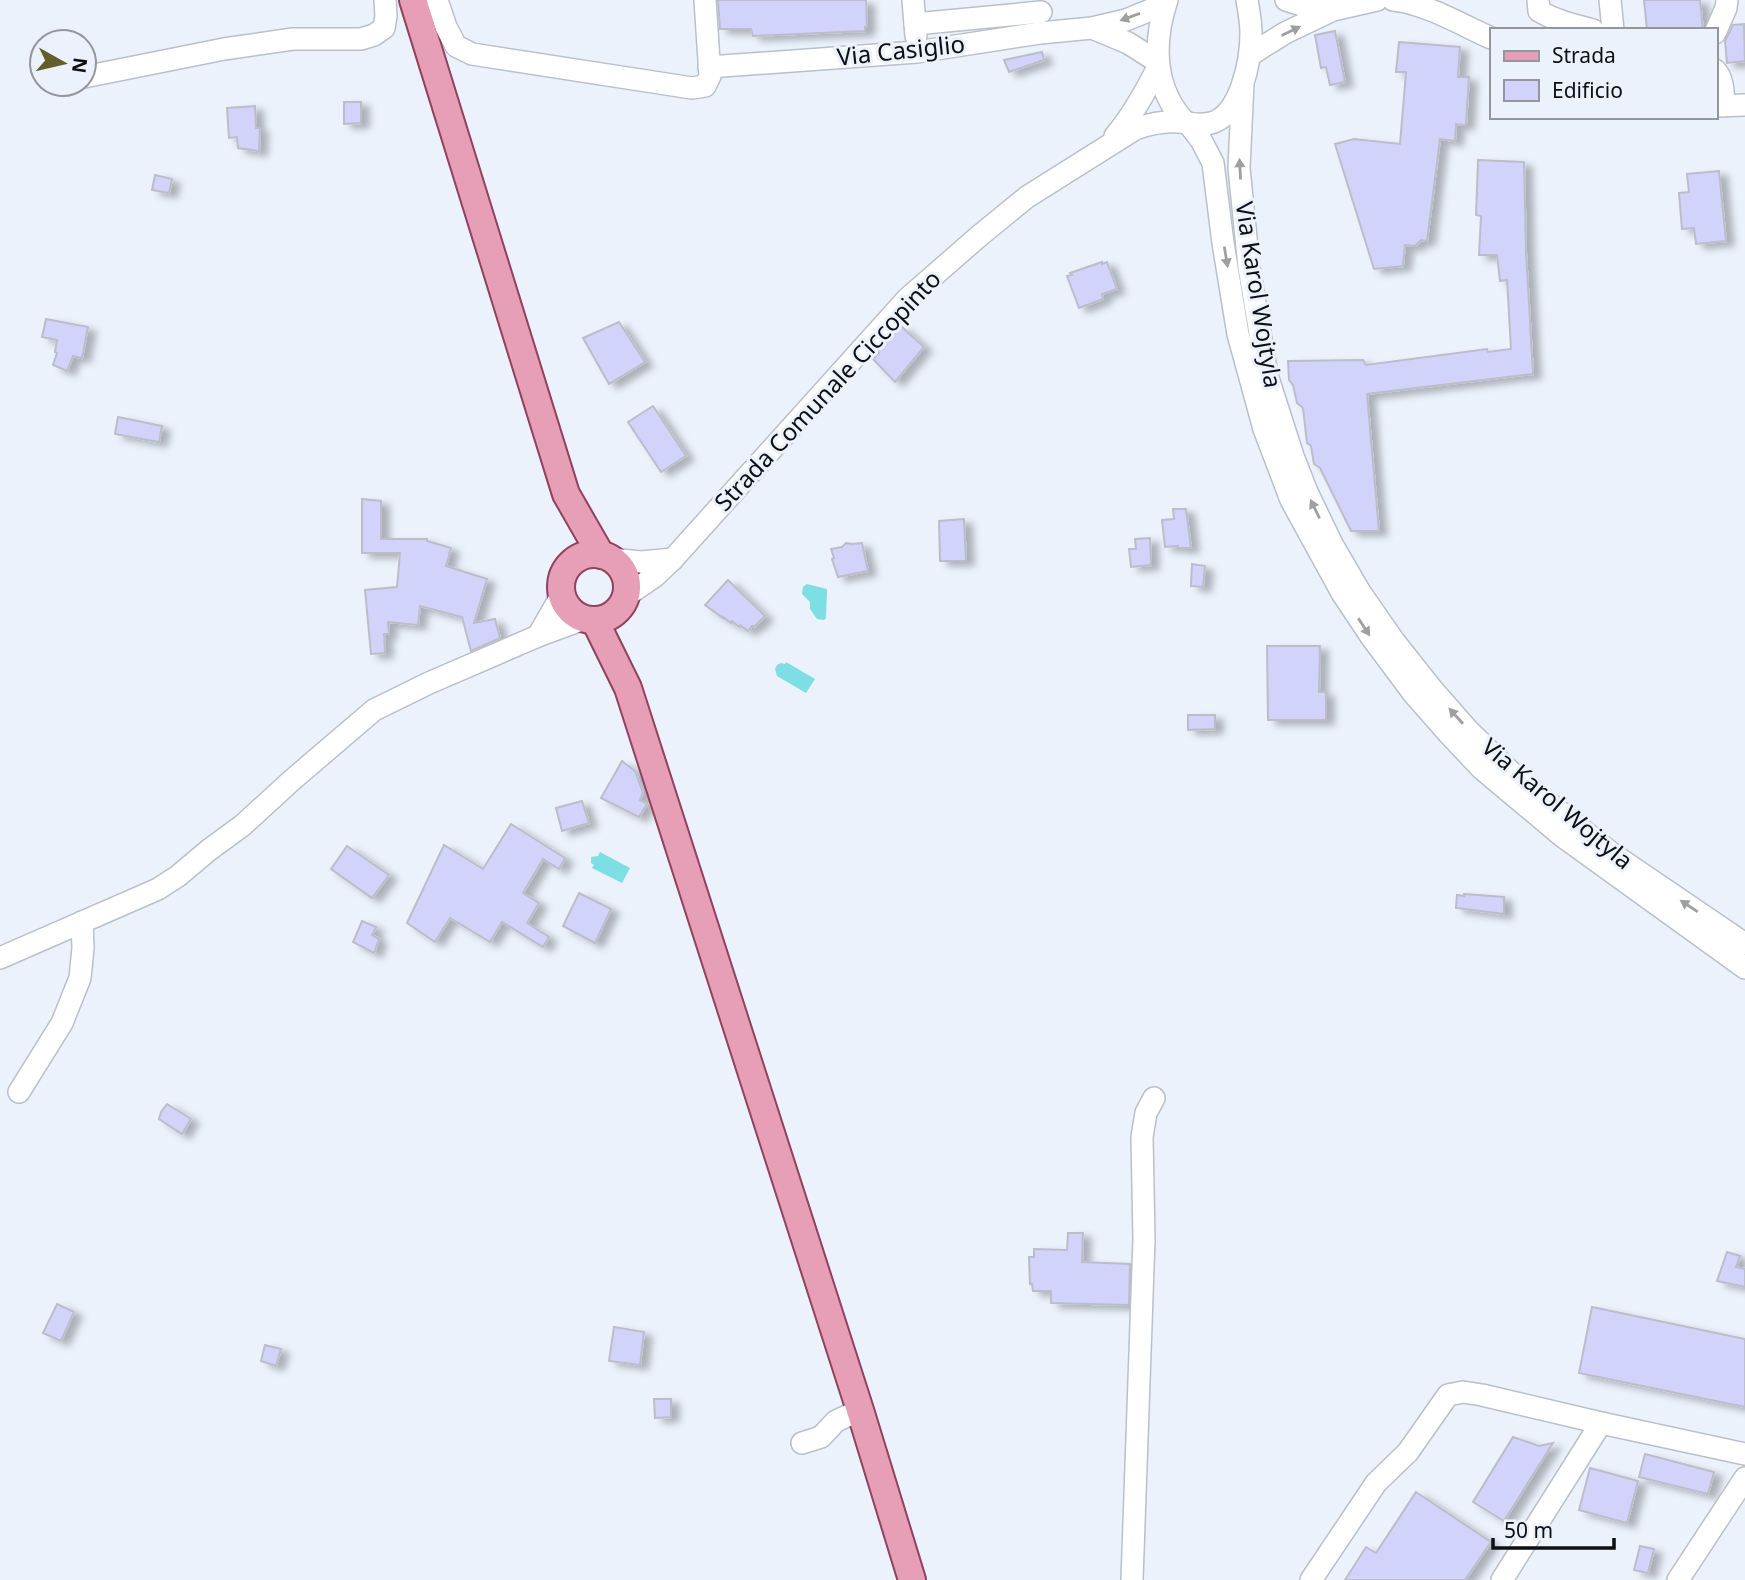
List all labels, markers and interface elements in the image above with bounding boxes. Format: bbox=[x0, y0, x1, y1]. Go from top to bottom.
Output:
one-way arrow bbox=[1120, 12, 1141, 23]
street label: Via Casiglio bbox=[835, 26, 966, 73]
one-way arrow bbox=[1281, 26, 1301, 37]
north arrow bbox=[28, 28, 98, 98]
legend bbox=[1490, 28, 1717, 119]
text: Strada bbox=[1552, 41, 1616, 69]
text: N bbox=[66, 56, 94, 75]
text: Edificio bbox=[1552, 76, 1623, 104]
one-way arrow bbox=[1234, 158, 1245, 180]
street label: Via Karol Wojtyla bbox=[1228, 199, 1290, 390]
one-way arrow bbox=[1221, 246, 1232, 268]
street label: Strada Comunale Ciccopinto bbox=[706, 262, 948, 518]
one-way arrow bbox=[1309, 499, 1321, 519]
one-way arrow bbox=[1358, 617, 1371, 637]
one-way arrow bbox=[1448, 707, 1464, 725]
street label: Via Karol Wojtyla bbox=[1475, 730, 1641, 876]
one-way arrow bbox=[1680, 899, 1698, 913]
scale bar bbox=[1493, 1506, 1614, 1550]
text: 50 m bbox=[1504, 1516, 1553, 1544]

